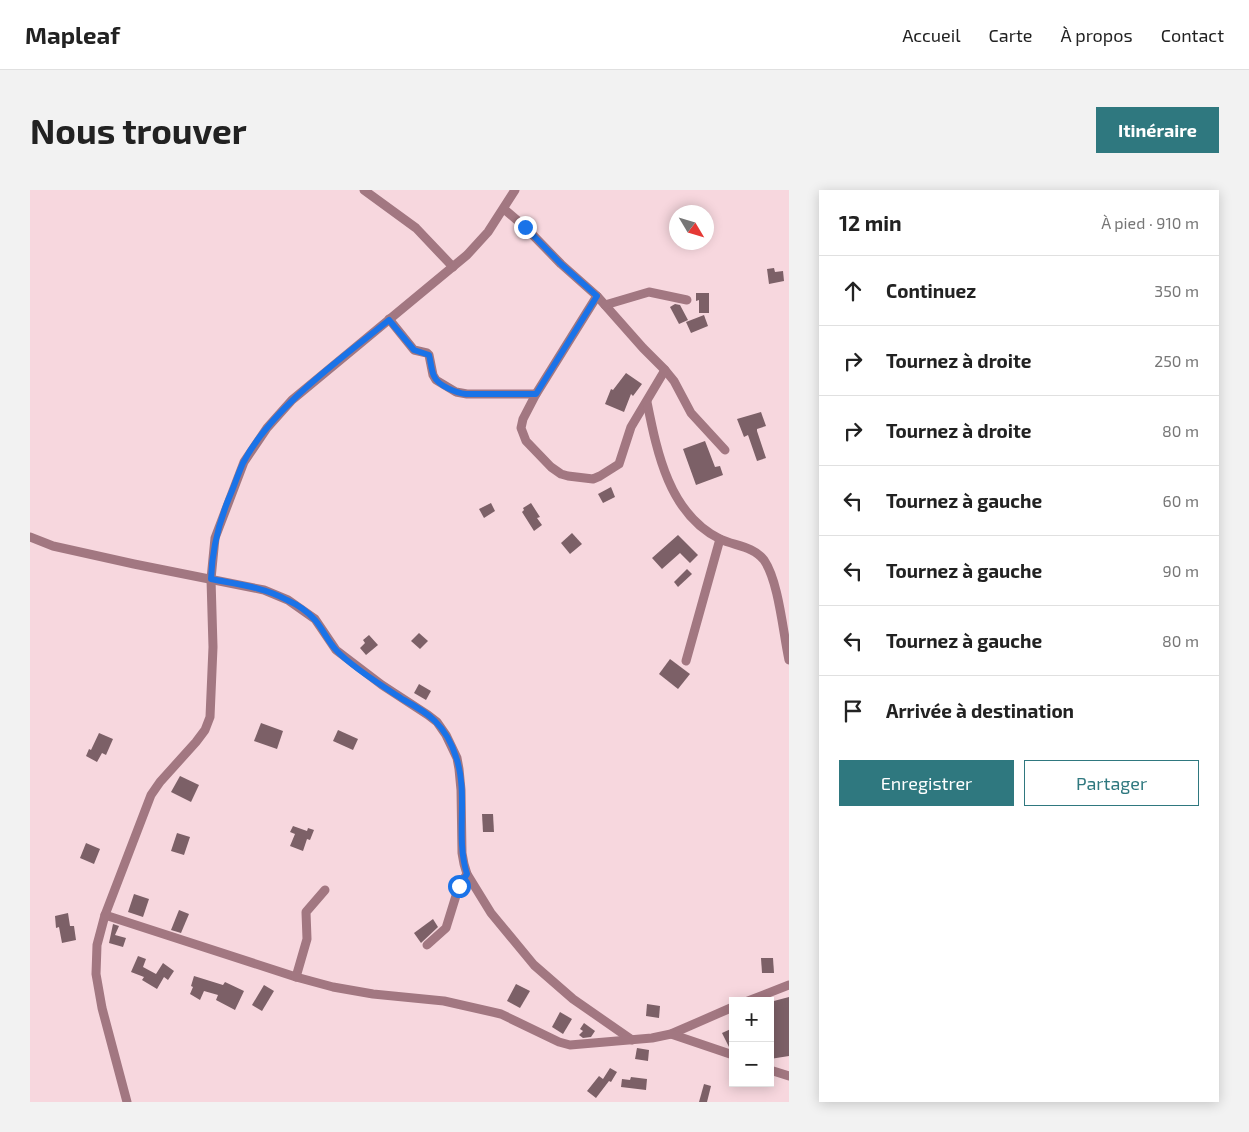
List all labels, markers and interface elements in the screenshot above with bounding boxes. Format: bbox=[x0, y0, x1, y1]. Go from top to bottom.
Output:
text: Mapleaf bbox=[25, 20, 120, 49]
text: Accueil bbox=[902, 24, 961, 46]
text: Carte bbox=[989, 24, 1032, 46]
text: À propos bbox=[1060, 24, 1133, 46]
text: Contact bbox=[1161, 24, 1224, 46]
button: Itinéraire bbox=[1096, 107, 1219, 153]
text: Nous trouver bbox=[30, 109, 247, 151]
north arrow bbox=[669, 205, 714, 250]
text: 12 min bbox=[839, 210, 902, 235]
text: À pied · 910 m bbox=[1101, 213, 1199, 232]
route end bbox=[514, 216, 537, 239]
icon: ahead bbox=[839, 277, 867, 305]
text: Continuez bbox=[886, 279, 976, 302]
text: 350 m bbox=[1154, 281, 1199, 300]
icon: right bbox=[839, 347, 867, 375]
text: Tournez à droite bbox=[886, 349, 1032, 372]
text: 250 m bbox=[1154, 351, 1199, 370]
icon: right bbox=[839, 417, 867, 445]
text: Tournez à droite bbox=[886, 419, 1032, 442]
text: 80 m bbox=[1162, 421, 1199, 440]
icon: left bbox=[839, 487, 867, 515]
text: Tournez à gauche bbox=[886, 489, 1042, 512]
text: 60 m bbox=[1163, 491, 1199, 510]
icon: left bbox=[839, 557, 867, 585]
text: Tournez à gauche bbox=[886, 559, 1042, 582]
text: 90 m bbox=[1163, 561, 1199, 580]
icon: left bbox=[839, 627, 867, 655]
text: Tournez à gauche bbox=[886, 629, 1042, 652]
text: 80 m bbox=[1162, 631, 1199, 650]
icon: arrive bbox=[839, 697, 867, 725]
text: Arrivée à destination bbox=[886, 699, 1074, 722]
button: Enregistrer bbox=[839, 760, 1014, 806]
button: Partager bbox=[1024, 760, 1199, 806]
route start bbox=[448, 875, 471, 898]
map controls bbox=[729, 997, 774, 1087]
button: + bbox=[729, 997, 774, 1042]
button: − bbox=[729, 1042, 774, 1087]

